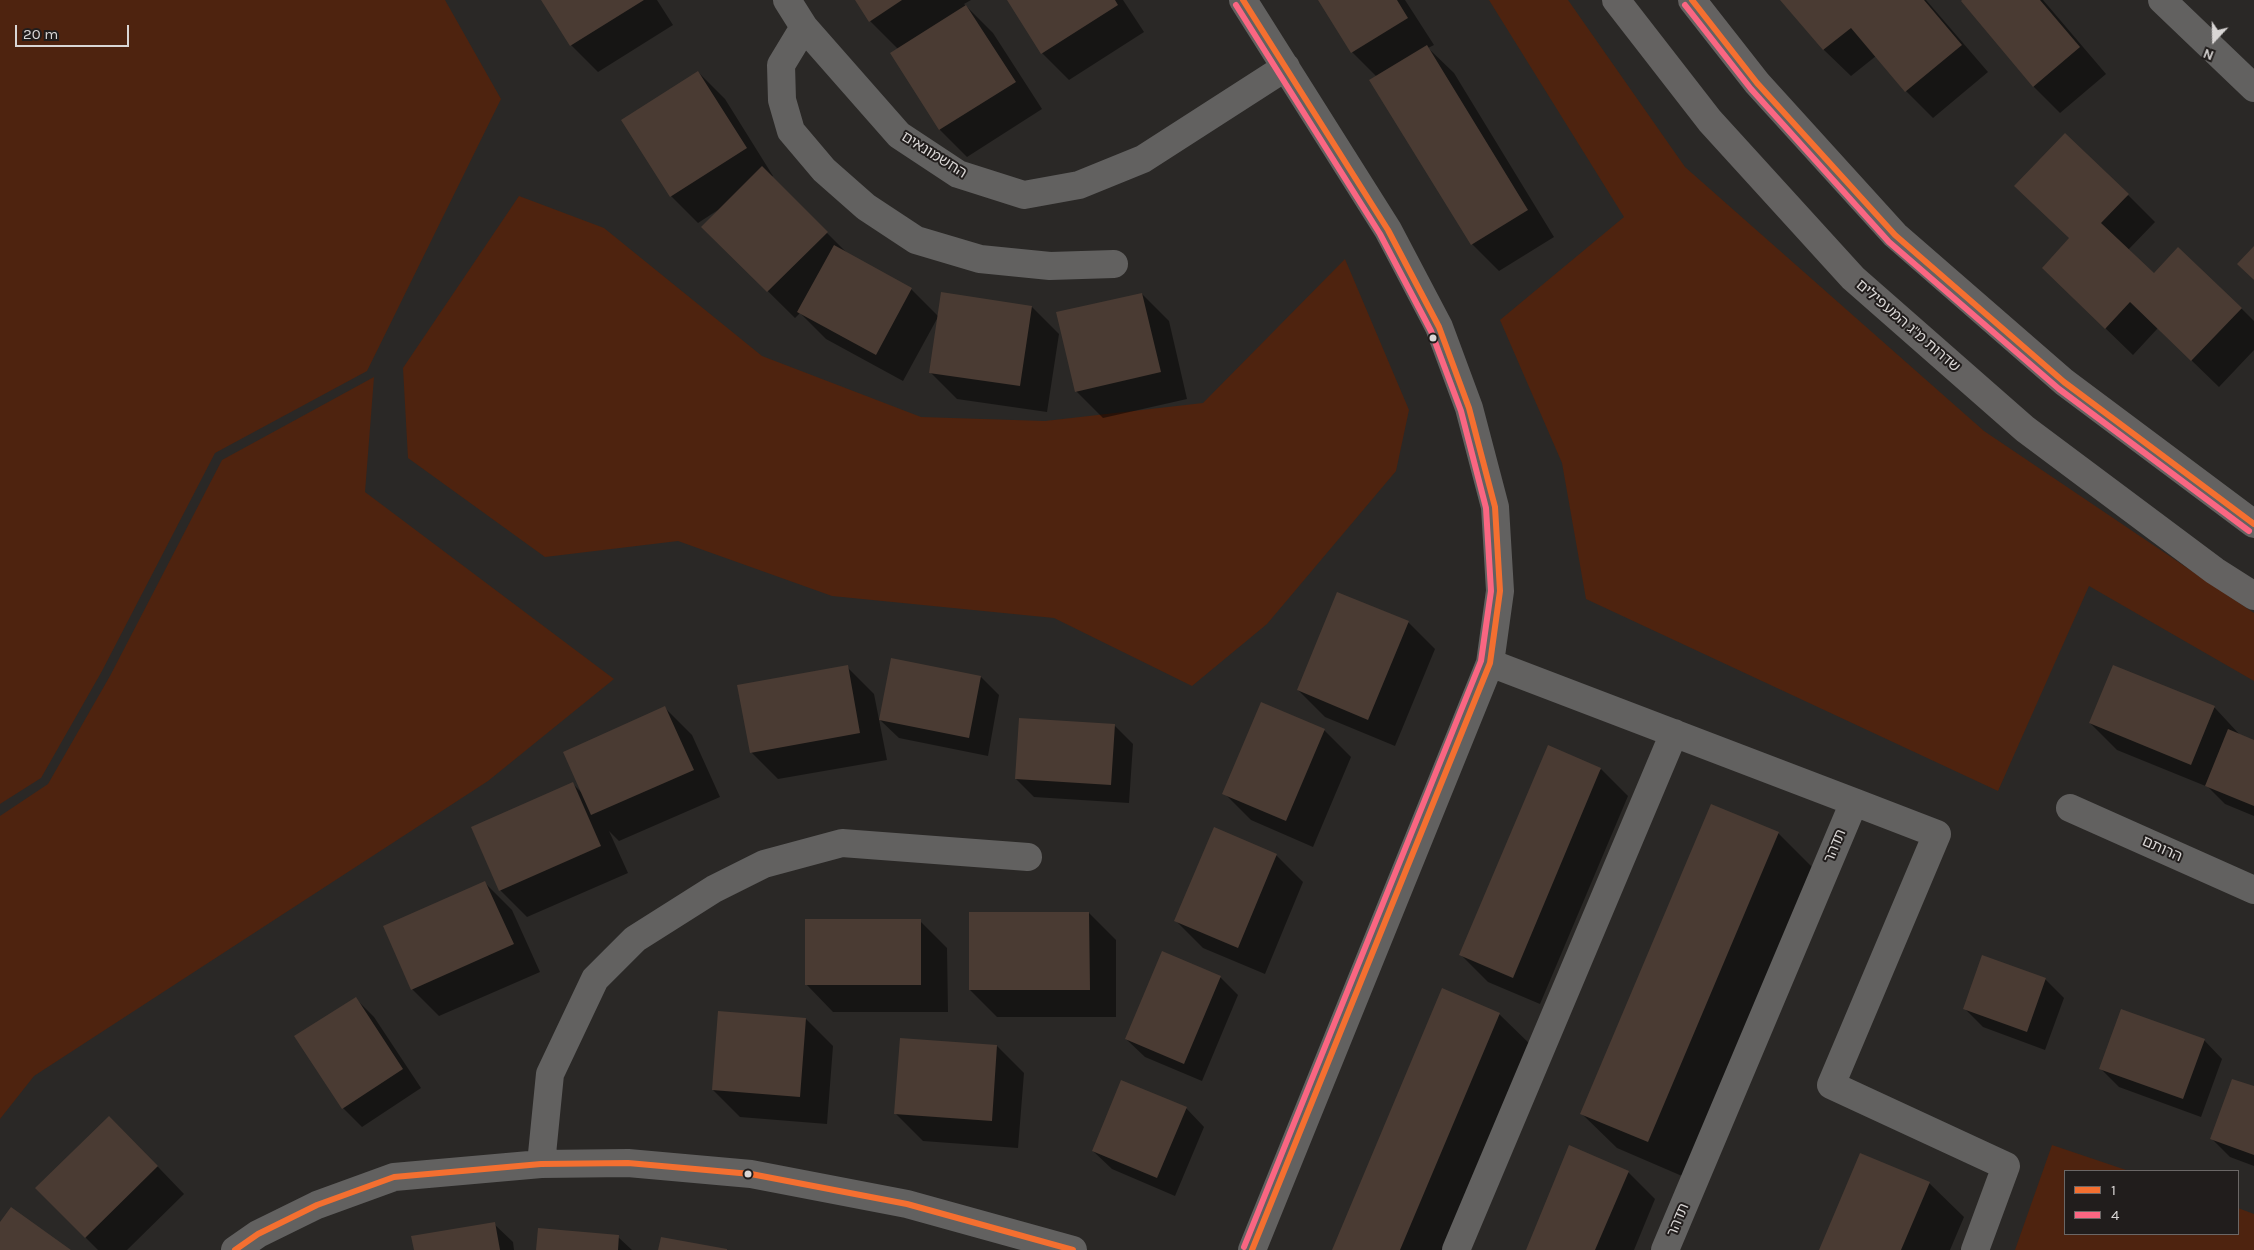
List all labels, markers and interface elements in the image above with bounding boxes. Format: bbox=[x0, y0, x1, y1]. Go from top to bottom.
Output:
scale bar bbox=[18, 15, 131, 47]
north arrow bbox=[2189, 15, 2239, 65]
text: 20 m bbox=[23, 25, 58, 43]
text: N bbox=[2201, 45, 2216, 64]
street label: החשמונאים bbox=[898, 128, 970, 182]
street label: שדרות מ"ג המעפילים bbox=[1852, 276, 1964, 376]
unlabelled marker bbox=[1428, 333, 1438, 343]
street label: תדהר bbox=[1820, 827, 1850, 865]
street label: הרותם bbox=[2139, 832, 2185, 866]
unlabelled marker bbox=[743, 1169, 753, 1179]
legend bbox=[2064, 1170, 2239, 1235]
text: 1 bbox=[2111, 1181, 2116, 1199]
street label: תדהר bbox=[1663, 1201, 1693, 1239]
text: 4 bbox=[2111, 1206, 2119, 1224]

